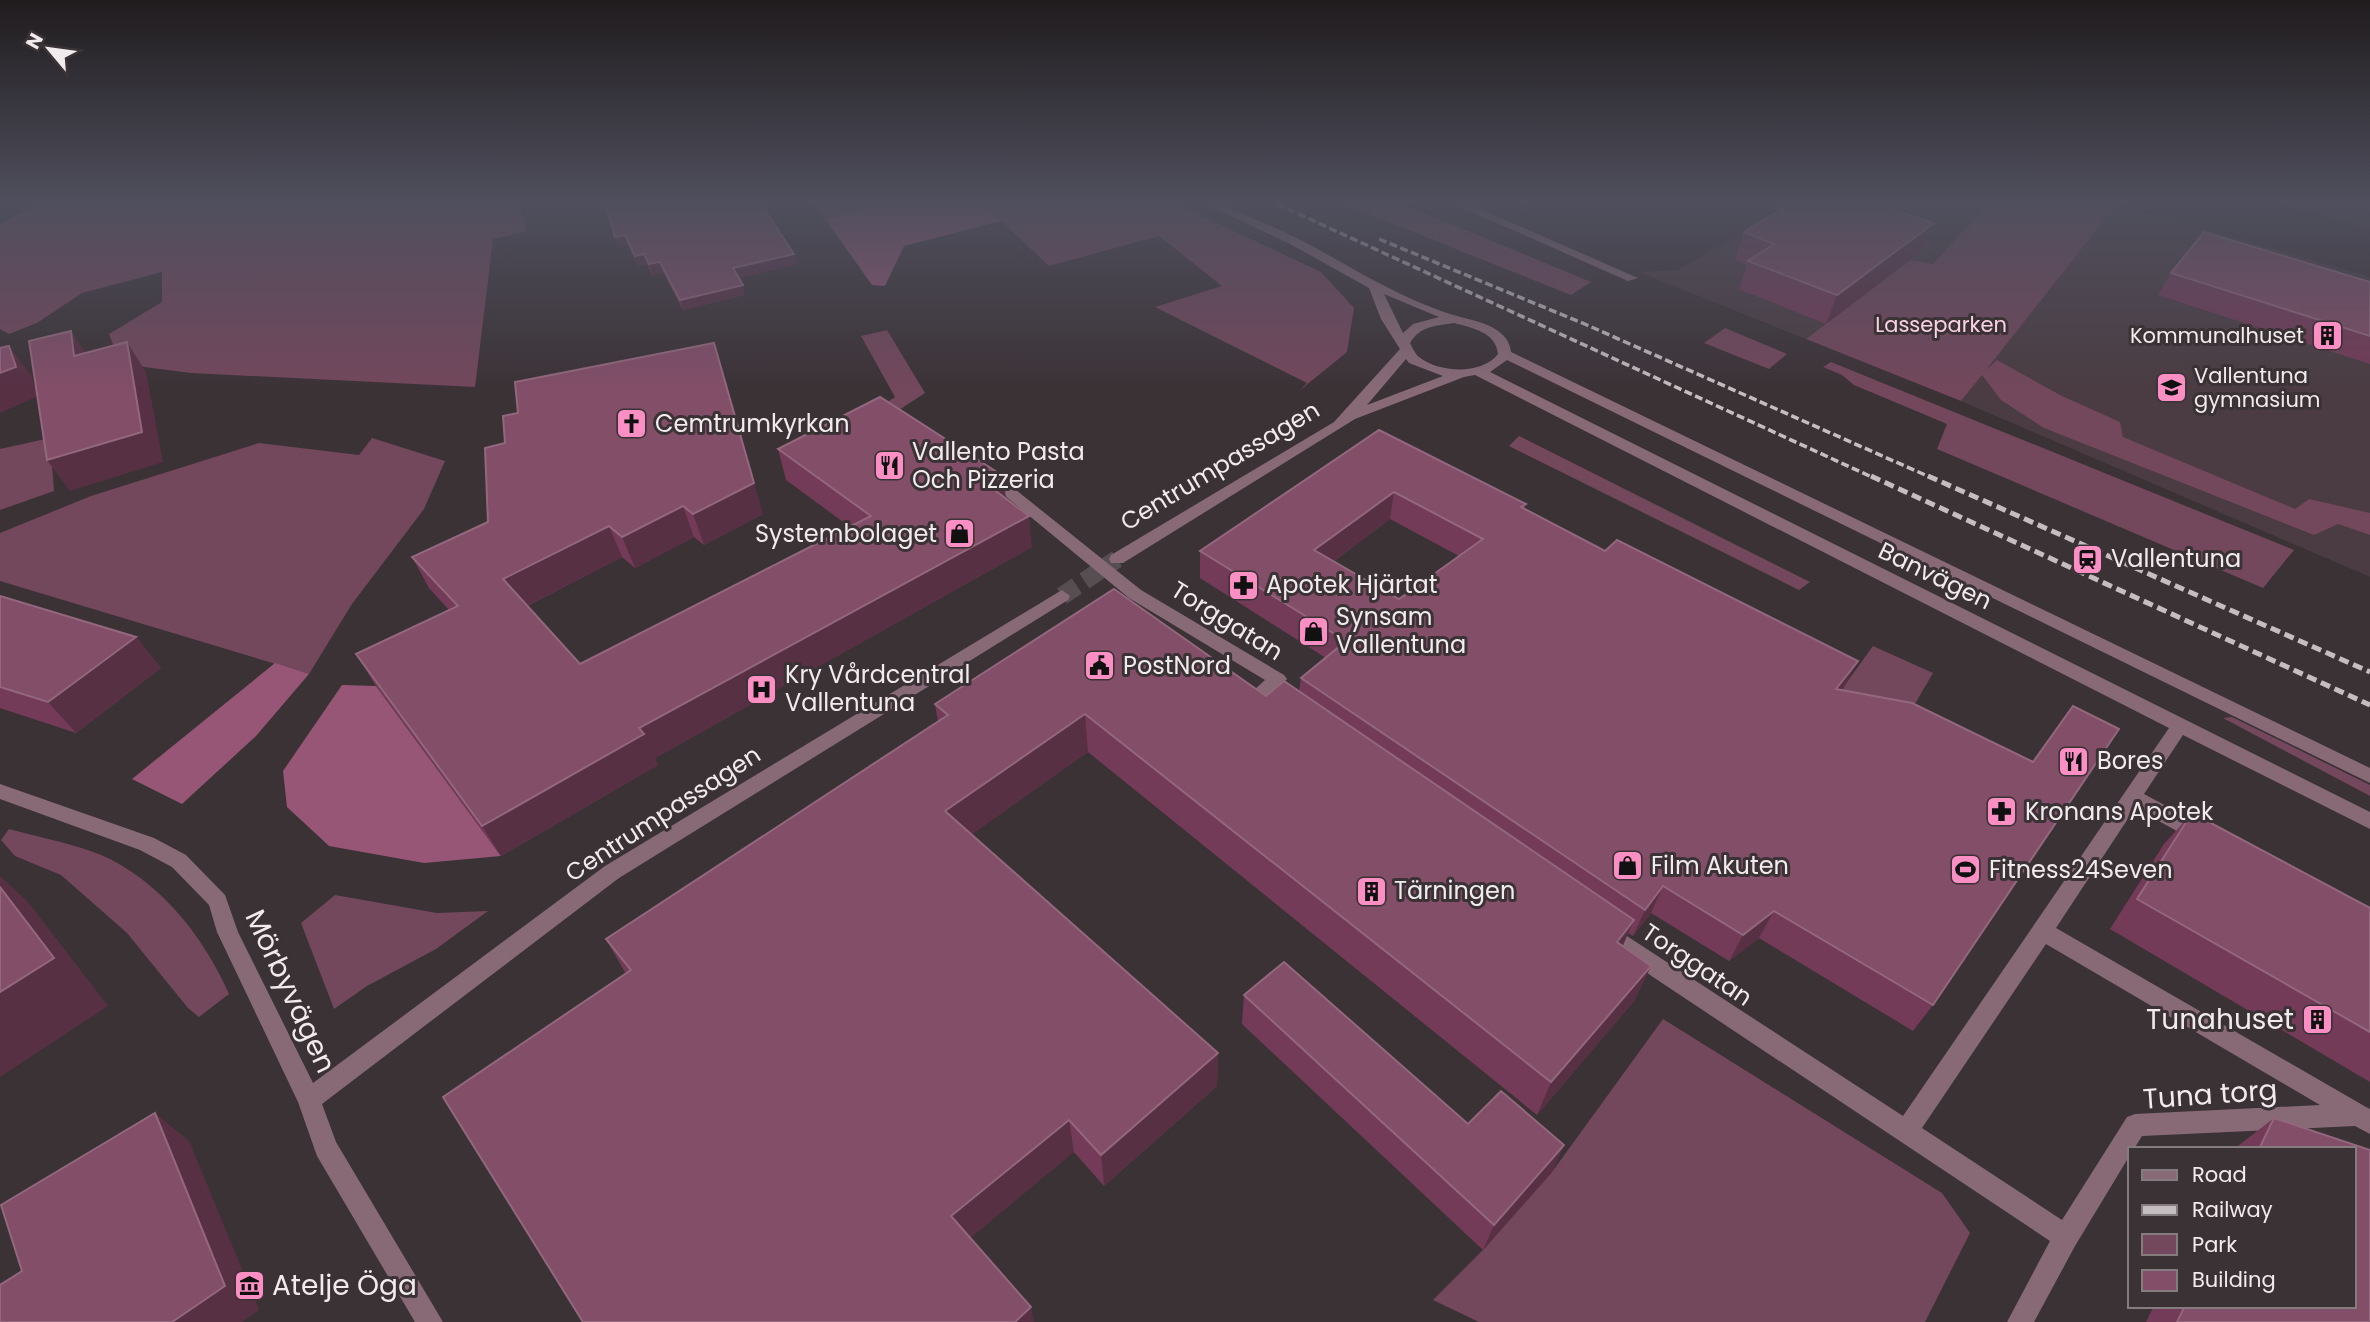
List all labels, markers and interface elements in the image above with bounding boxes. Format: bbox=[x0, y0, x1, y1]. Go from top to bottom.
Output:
north arrow bbox=[14, 14, 84, 84]
text: N bbox=[19, 28, 50, 54]
park label: Lasseparken bbox=[1875, 310, 2007, 339]
building icon: Kommunalhuset bbox=[2310, 319, 2344, 353]
place label: Kommunalhuset bbox=[2130, 321, 2304, 350]
place label: Vallentuna gymnasium bbox=[2194, 361, 2320, 414]
school or university icon: Vallentuna gymnasium bbox=[2154, 371, 2188, 405]
street label: Centrumpassagen bbox=[1114, 393, 1325, 538]
church icon: Cemtrumkyrkan bbox=[615, 407, 649, 441]
place label: Cemtrumkyrkan bbox=[655, 407, 850, 440]
place label: Vallento Pasta Och Pizzeria bbox=[912, 435, 1085, 496]
restaurant icon: Vallento Pasta Och Pizzeria bbox=[872, 449, 906, 483]
place label: Systembolaget bbox=[755, 517, 937, 550]
shop icon: Systembolaget bbox=[943, 517, 977, 551]
street label: Banvägen bbox=[1873, 534, 1997, 617]
station icon: Vallentuna bbox=[2071, 542, 2105, 576]
place label: Vallentuna bbox=[2111, 542, 2241, 575]
pharmacy icon: Apotek Hjärtat bbox=[1226, 568, 1260, 602]
place label: Apotek Hjärtat bbox=[1266, 568, 1438, 601]
street label: Torggatan bbox=[1165, 573, 1290, 668]
place label: Synsam Vallentuna bbox=[1336, 600, 1466, 661]
shop icon: Synsam Vallentuna bbox=[1296, 614, 1330, 648]
public building icon: PostNord bbox=[1083, 649, 1117, 683]
place label: PostNord bbox=[1123, 649, 1231, 682]
place label: Kry Vårdcentral Vallentuna bbox=[785, 658, 971, 719]
hospital icon: Kry Vårdcentral Vallentuna bbox=[745, 672, 779, 706]
street label: Centrumpassagen bbox=[559, 738, 767, 889]
restaurant icon: Bores bbox=[2057, 744, 2091, 778]
place label: Bores bbox=[2097, 744, 2163, 777]
pharmacy icon: Kronans Apotek bbox=[1985, 795, 2019, 829]
place label: Kronans Apotek bbox=[2025, 795, 2214, 828]
shop icon: Film Akuten bbox=[1611, 849, 1645, 883]
place label: Film Akuten bbox=[1651, 849, 1789, 882]
sports icon: Fitness24Seven bbox=[1949, 853, 1983, 887]
place label: Fitness24Seven bbox=[1989, 853, 2173, 886]
building icon: Tärningen bbox=[1354, 874, 1388, 908]
place label: Tärningen bbox=[1394, 874, 1515, 907]
street label: Mörbyvägen bbox=[236, 903, 345, 1079]
street label: Torggatan bbox=[1636, 916, 1759, 1014]
place label: Tunahuset bbox=[2146, 1000, 2294, 1039]
building icon: Tunahuset bbox=[2300, 1002, 2334, 1036]
street label: Tuna torg bbox=[2141, 1070, 2279, 1119]
legend bbox=[2128, 1147, 2356, 1308]
text: Road bbox=[2192, 1160, 2247, 1189]
text: Railway bbox=[2192, 1195, 2273, 1224]
text: Park bbox=[2192, 1230, 2237, 1259]
text: Building bbox=[2192, 1265, 2276, 1294]
place label: Atelje Öga bbox=[272, 1266, 417, 1305]
museum icon: Atelje Öga bbox=[232, 1268, 266, 1302]

